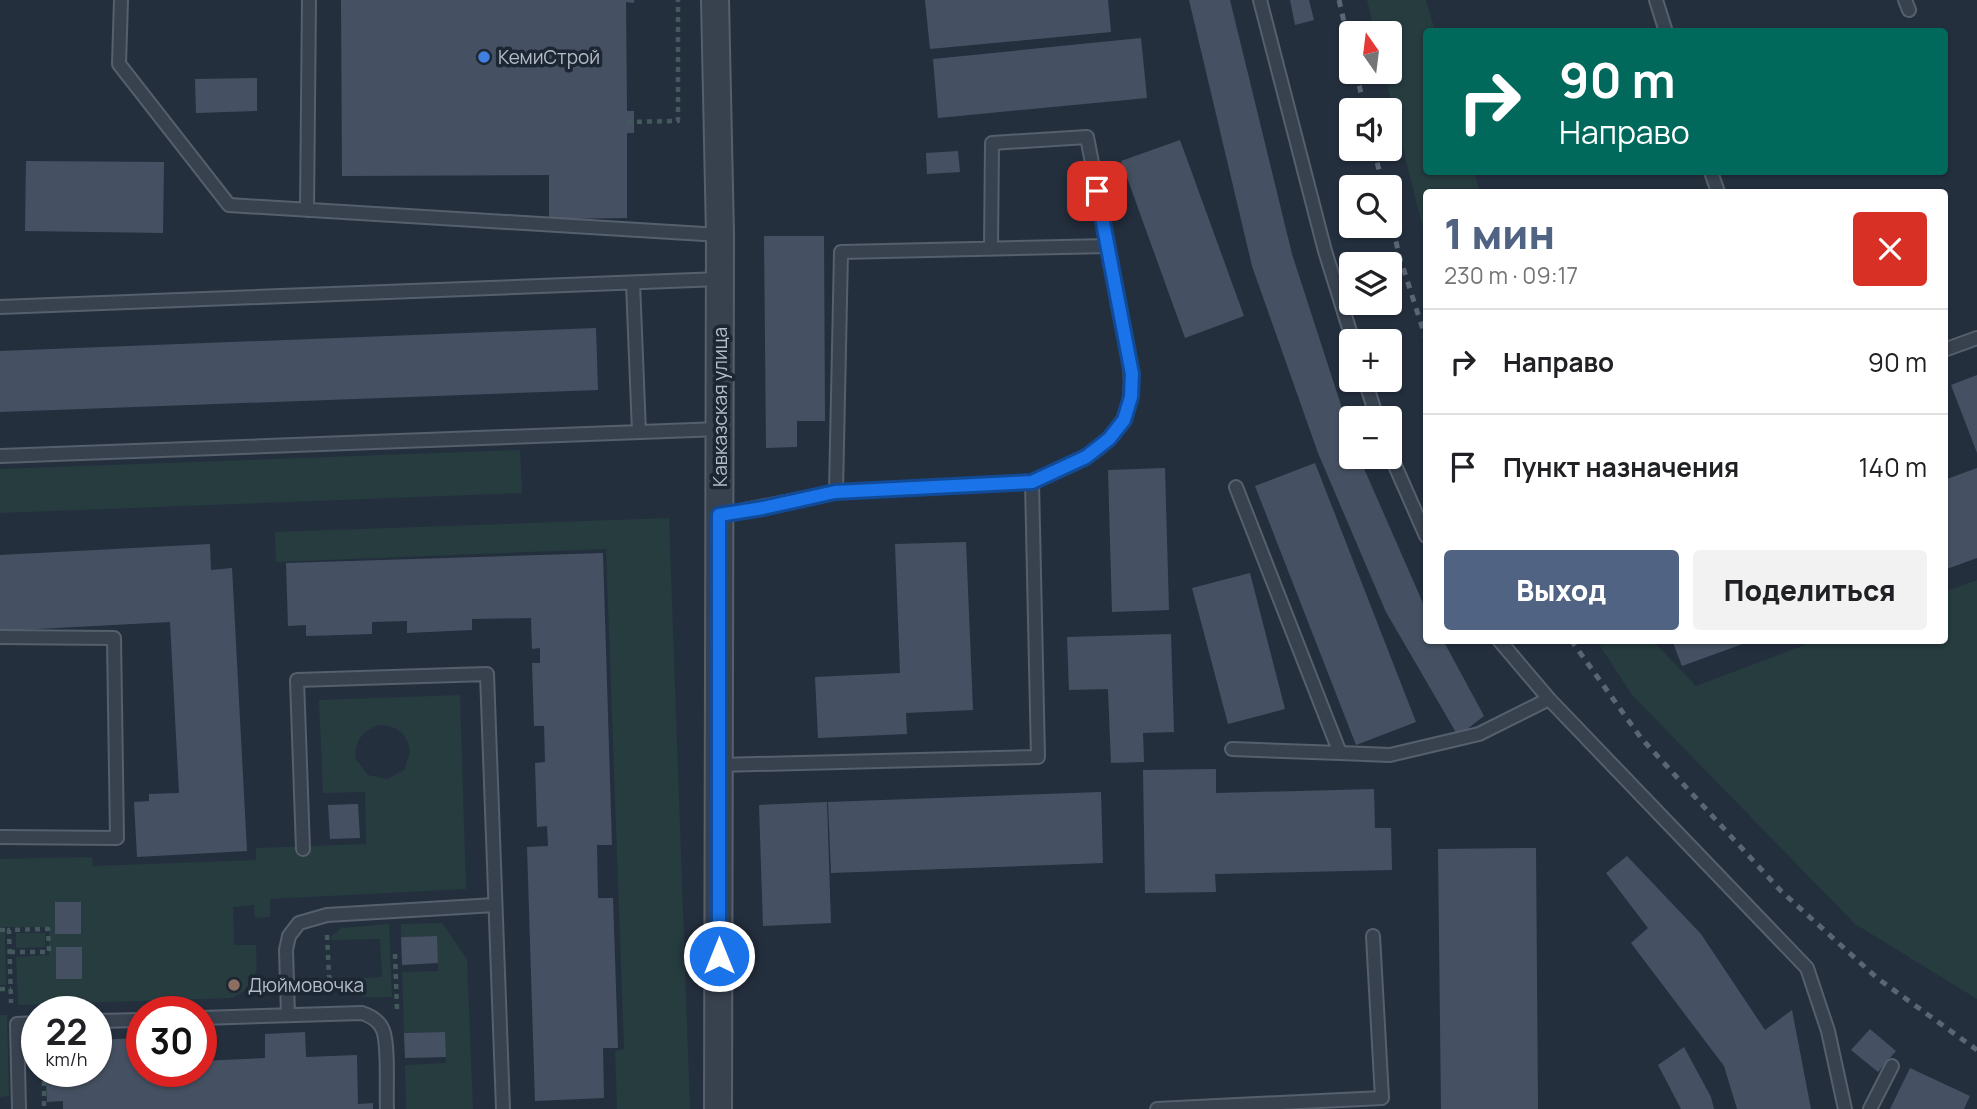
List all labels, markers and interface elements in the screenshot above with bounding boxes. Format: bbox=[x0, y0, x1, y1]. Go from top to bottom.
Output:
north arrow bbox=[1339, 21, 1402, 84]
map controls bbox=[1339, 21, 1402, 469]
place label: КемиСтрой bbox=[498, 44, 600, 70]
text: 90 m bbox=[1559, 46, 1676, 113]
marker: КемиСтрой bbox=[476, 49, 492, 65]
icon: right bbox=[1444, 56, 1535, 147]
button: sound bbox=[1339, 98, 1402, 161]
text: Направо bbox=[1559, 110, 1690, 154]
pin bbox=[1067, 161, 1127, 221]
icon: arrive bbox=[1078, 172, 1116, 210]
button: search bbox=[1339, 175, 1402, 238]
text: 1 мин bbox=[1444, 204, 1555, 262]
button: close bbox=[1853, 212, 1927, 286]
button: layers bbox=[1339, 252, 1402, 315]
text: 230 m · 09:17 bbox=[1444, 259, 1578, 291]
street label: Кавказская улица bbox=[707, 327, 733, 487]
button: + bbox=[1339, 329, 1402, 392]
icon: right bbox=[1444, 343, 1482, 381]
text: Направо bbox=[1503, 344, 1614, 380]
text: 90 m bbox=[1868, 344, 1927, 380]
button: − bbox=[1339, 406, 1402, 469]
icon: arrive bbox=[1444, 448, 1482, 486]
text: Пункт назначения bbox=[1503, 449, 1739, 485]
text: 140 m bbox=[1858, 449, 1927, 485]
button: Выход bbox=[1444, 550, 1679, 630]
button: Поделиться bbox=[1693, 550, 1927, 630]
position arrow bbox=[682, 919, 756, 993]
place label: Дюймовочка bbox=[248, 972, 364, 998]
marker: Дюймовочка bbox=[226, 977, 242, 993]
speed limit sign: 30 bbox=[126, 996, 217, 1087]
text: 22 bbox=[46, 1008, 87, 1056]
text: km/h bbox=[46, 1047, 87, 1071]

